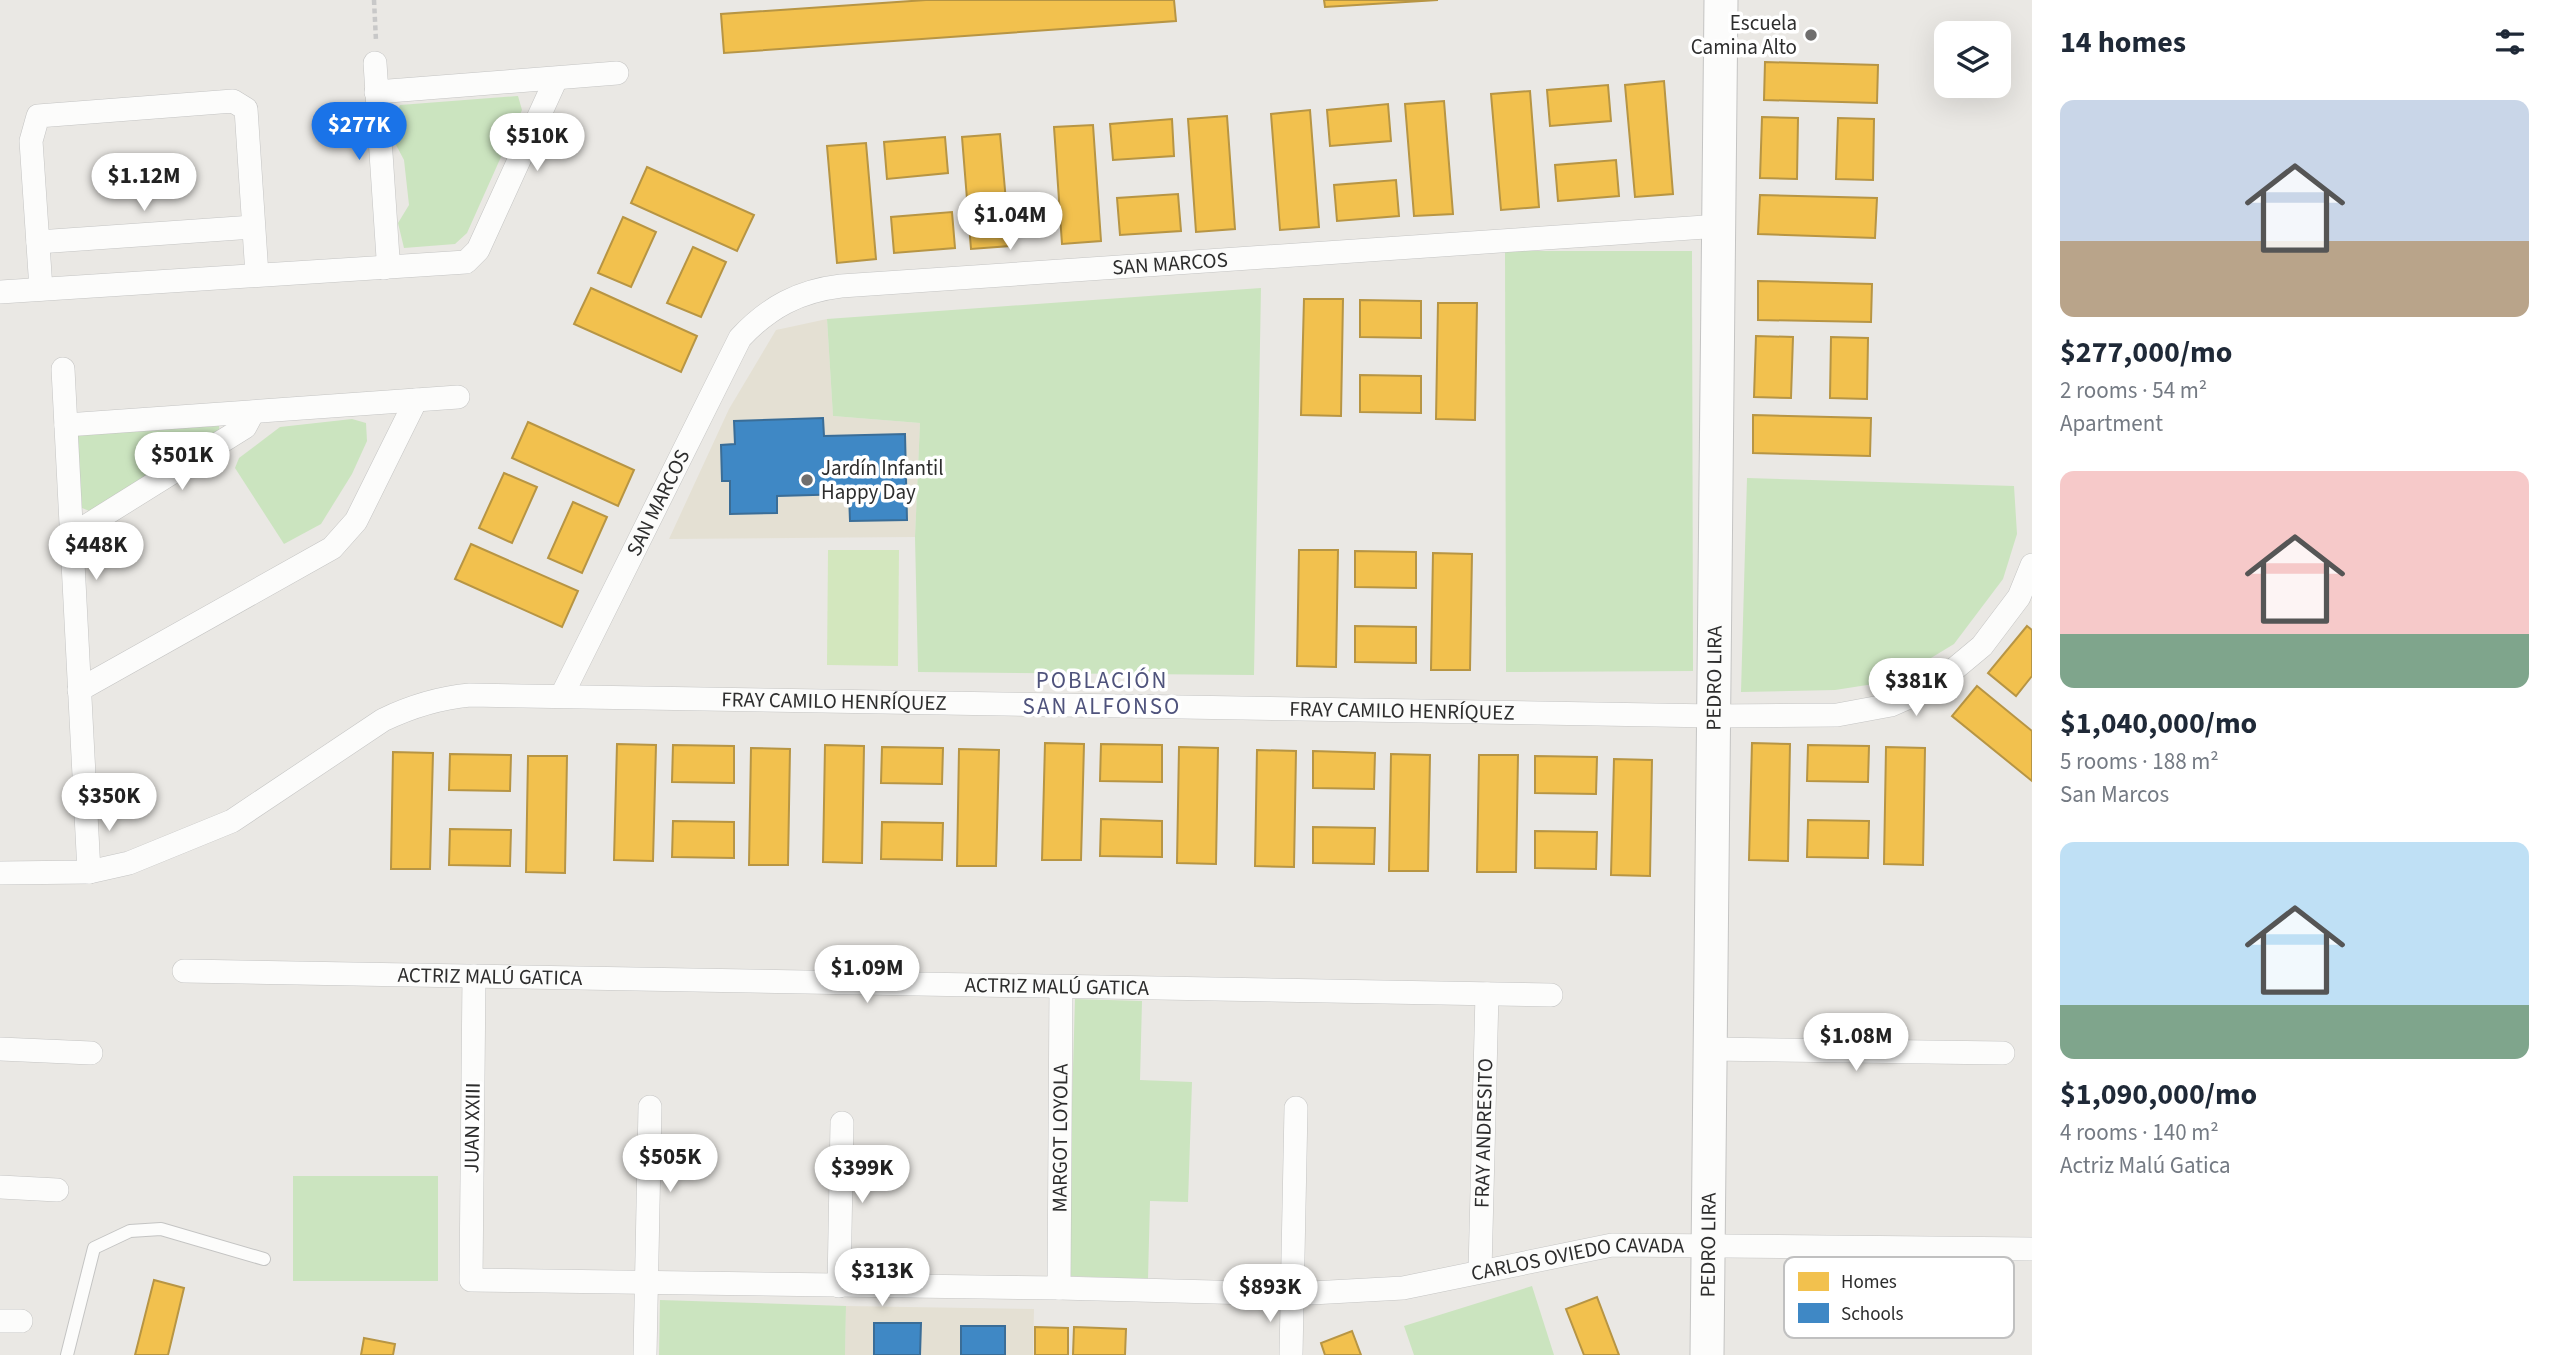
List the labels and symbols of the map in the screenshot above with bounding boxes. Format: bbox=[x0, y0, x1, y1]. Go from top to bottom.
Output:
place label: Escuela Camina Alto bbox=[1691, 8, 1797, 62]
marker: Escuela Camina Alto bbox=[1803, 27, 1819, 43]
pin: $277K bbox=[310, 102, 408, 162]
pin: $510K bbox=[488, 114, 586, 173]
pin: $1.12M bbox=[87, 154, 201, 213]
pin: $1.04M bbox=[953, 192, 1067, 252]
street label: SAN MARCOS bbox=[1111, 245, 1229, 282]
pin: $501K bbox=[133, 433, 231, 492]
street label: SAN MARCOS bbox=[619, 444, 697, 561]
place label: Jardín Infantil Happy Day bbox=[821, 453, 944, 507]
marker: Jardín Infantil Happy Day bbox=[799, 472, 815, 488]
pin: $448K bbox=[47, 522, 145, 582]
street label: PEDRO LIRA bbox=[1698, 625, 1730, 731]
pin: $381K bbox=[1867, 658, 1965, 718]
district label: POBLACIÓN SAN ALFONSO bbox=[1023, 664, 1181, 723]
street label: FRAY CAMILO HENRÍQUEZ bbox=[721, 684, 947, 718]
street label: FRAY CAMILO HENRÍQUEZ bbox=[1289, 694, 1515, 728]
pin: $350K bbox=[60, 774, 158, 833]
pin: $1.09M bbox=[810, 946, 924, 1005]
street label: ACTRIZ MALÚ GATICA bbox=[397, 960, 583, 993]
street label: ACTRIZ MALÚ GATICA bbox=[964, 970, 1150, 1003]
pin: $1.08M bbox=[1799, 1014, 1913, 1073]
street label: FRAY ANDRESITO bbox=[1467, 1058, 1500, 1208]
street label: MARGOT LOYOLA bbox=[1045, 1063, 1075, 1213]
street label: JUAN XXIII bbox=[456, 1082, 488, 1174]
pin: $505K bbox=[621, 1134, 719, 1194]
pin: $399K bbox=[813, 1146, 911, 1205]
street label: PEDRO LIRA bbox=[1693, 1192, 1724, 1298]
street label: CARLOS OVIEDO CAVADA bbox=[1468, 1230, 1685, 1289]
pin: $313K bbox=[833, 1248, 931, 1308]
legend bbox=[1784, 1257, 2014, 1338]
pin: $893K bbox=[1221, 1264, 1319, 1324]
text: Homes bbox=[1841, 1269, 1897, 1296]
text: Schools bbox=[1841, 1301, 1904, 1328]

